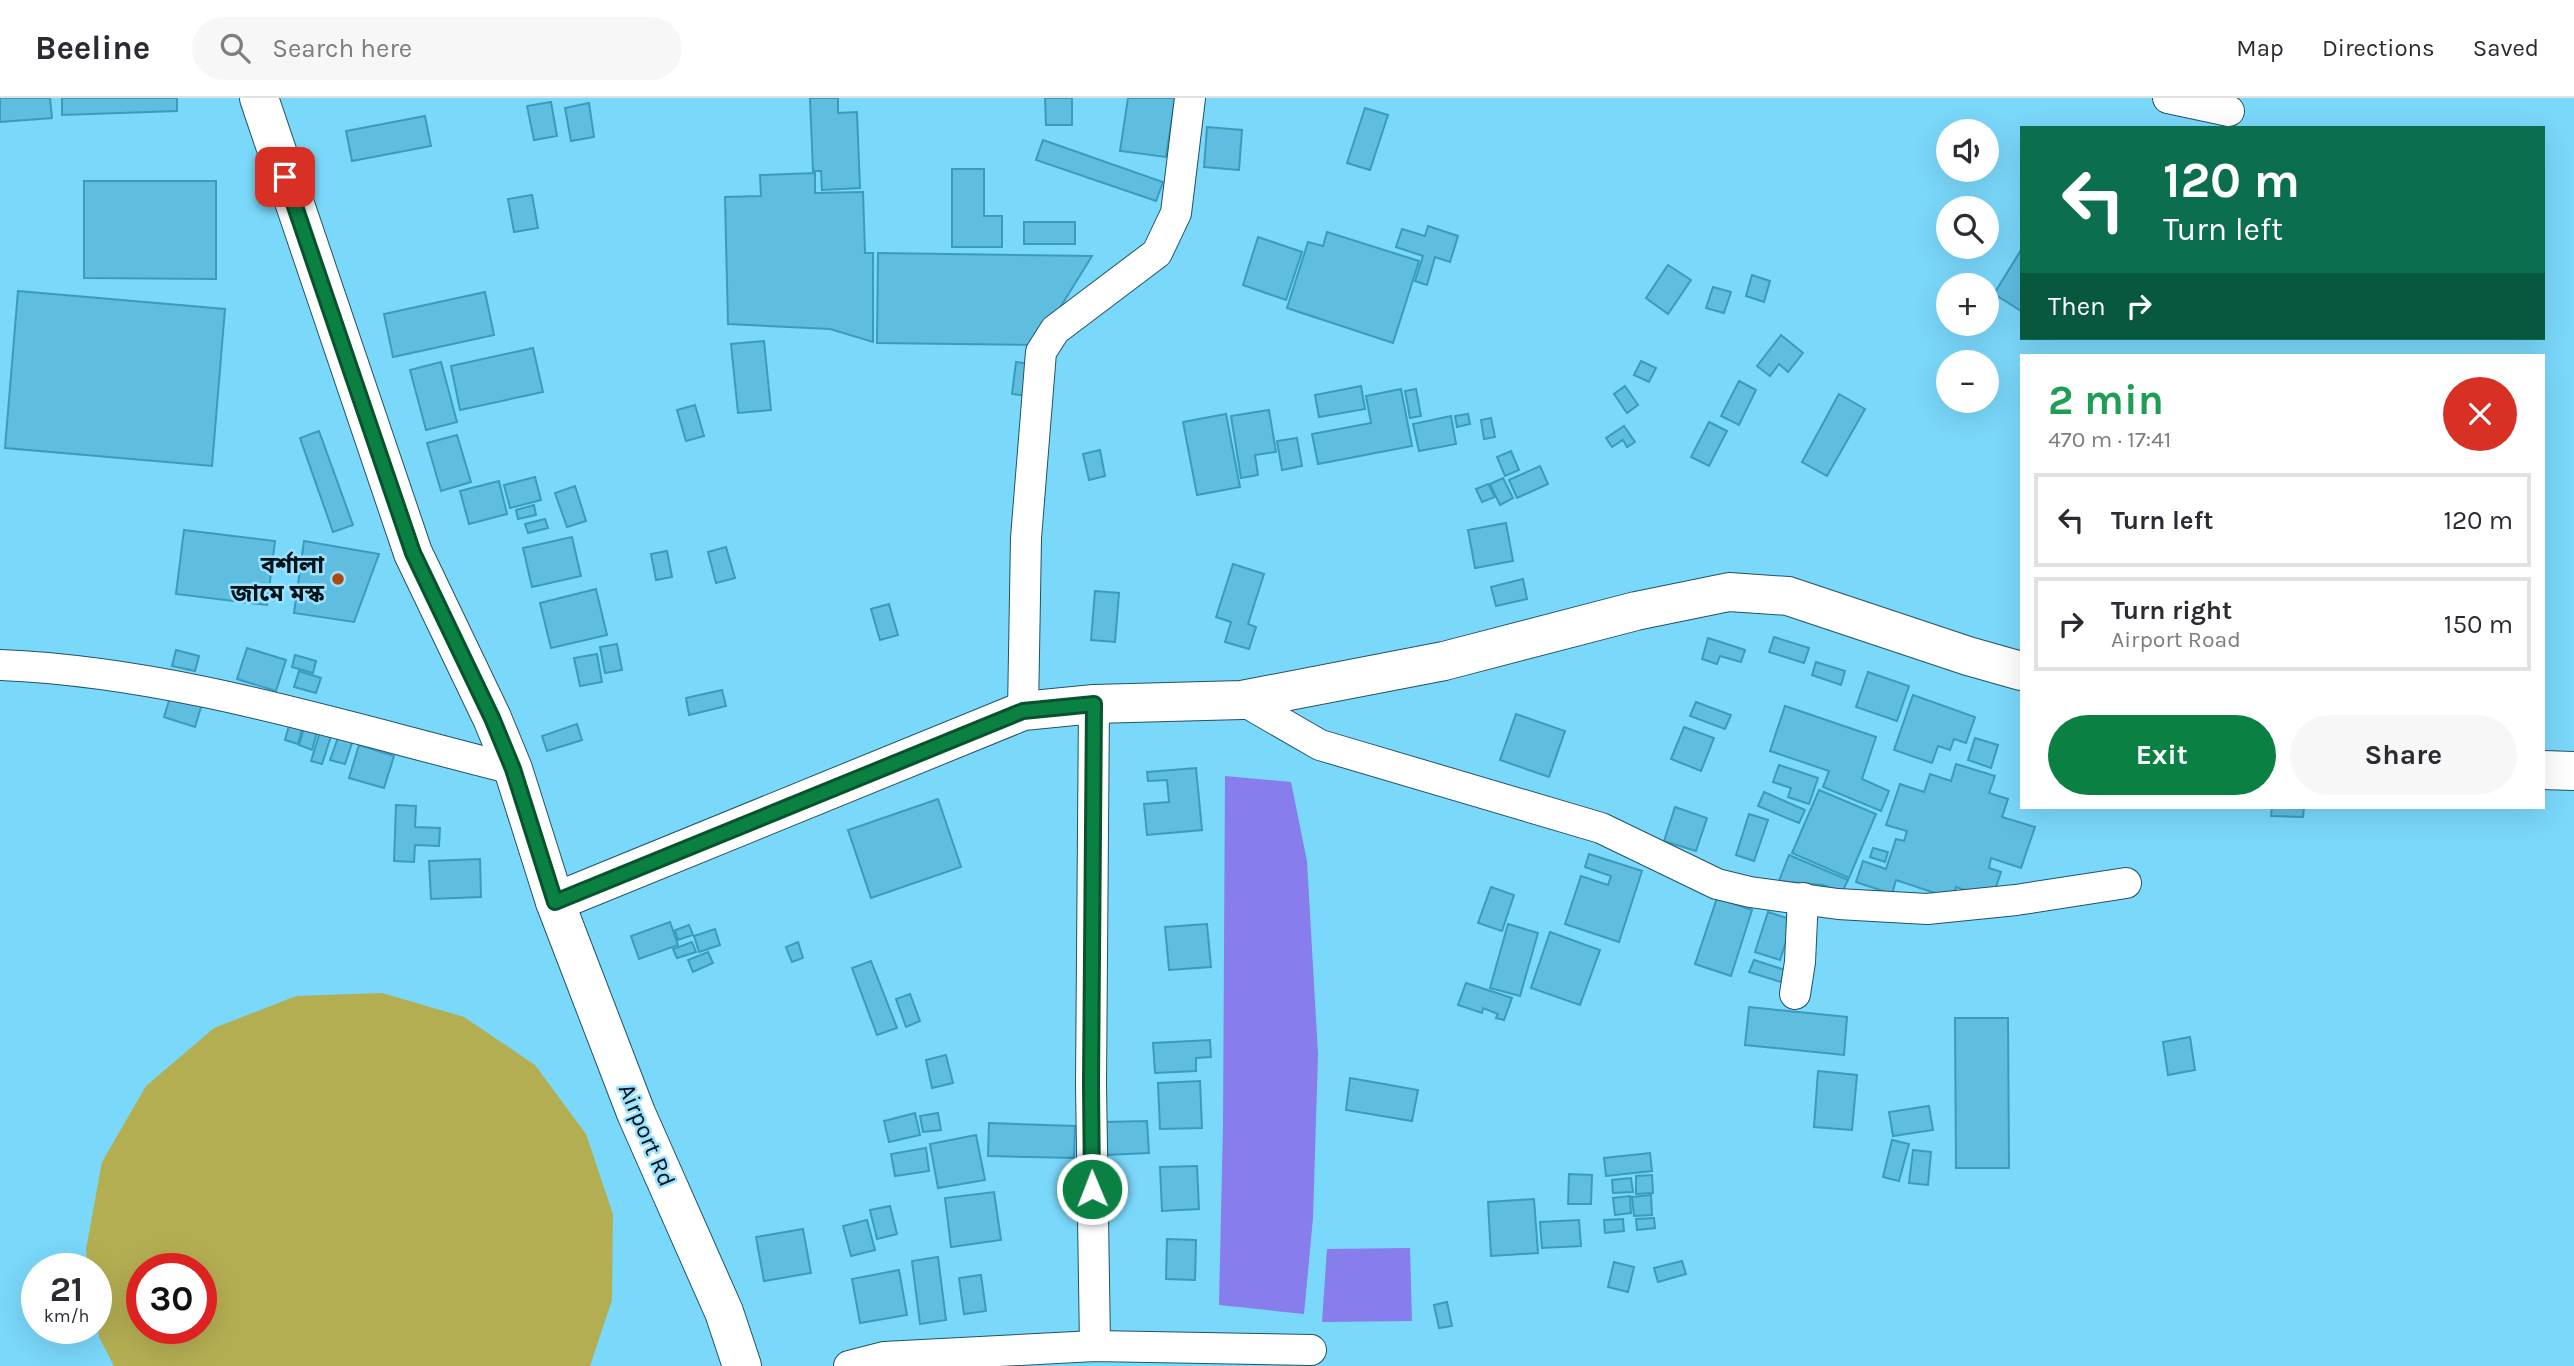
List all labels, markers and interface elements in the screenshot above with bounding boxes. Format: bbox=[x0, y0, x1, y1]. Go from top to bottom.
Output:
search box bbox=[192, 17, 682, 80]
text: Beeline bbox=[35, 29, 150, 67]
icon: search bbox=[216, 29, 254, 67]
text: Search here bbox=[272, 33, 412, 64]
text: Map bbox=[2236, 34, 2284, 62]
text: Directions bbox=[2322, 34, 2435, 62]
text: Saved bbox=[2473, 34, 2539, 62]
map controls bbox=[1936, 119, 1999, 413]
button: sound bbox=[1936, 119, 1999, 182]
pin bbox=[255, 147, 315, 207]
text: 120 m bbox=[2163, 152, 2300, 209]
icon: left bbox=[2048, 154, 2139, 245]
icon: arrive bbox=[266, 158, 304, 196]
button: search bbox=[1936, 196, 1999, 259]
text: Turn left bbox=[2163, 211, 2283, 248]
button: + bbox=[1936, 273, 1999, 336]
icon: right bbox=[2120, 287, 2158, 325]
text: Then bbox=[2048, 291, 2106, 322]
button: − bbox=[1936, 350, 1999, 413]
text: 2 min bbox=[2048, 375, 2164, 425]
button: close bbox=[2443, 377, 2517, 451]
text: 470 m · 17:41 bbox=[2048, 426, 2171, 453]
icon: left bbox=[2052, 501, 2090, 539]
text: Turn left bbox=[2111, 505, 2213, 536]
text: 120 m bbox=[2443, 505, 2513, 536]
place label: বর্শালা জামে মস্ক bbox=[230, 551, 325, 607]
marker: বর্শালা জামে মস্ক bbox=[330, 571, 346, 587]
text: Turn right bbox=[2111, 595, 2232, 626]
icon: right bbox=[2052, 605, 2090, 643]
text: 150 m bbox=[2444, 609, 2513, 640]
text: Airport Road bbox=[2111, 626, 2241, 653]
button: Exit bbox=[2048, 715, 2276, 795]
button: Share bbox=[2290, 715, 2517, 795]
street label: Airport Rd bbox=[613, 1079, 681, 1191]
position arrow bbox=[1055, 1152, 1129, 1226]
speed limit sign: 30 bbox=[126, 1253, 217, 1344]
text: 21 bbox=[50, 1269, 83, 1310]
text: km/h bbox=[44, 1305, 89, 1327]

